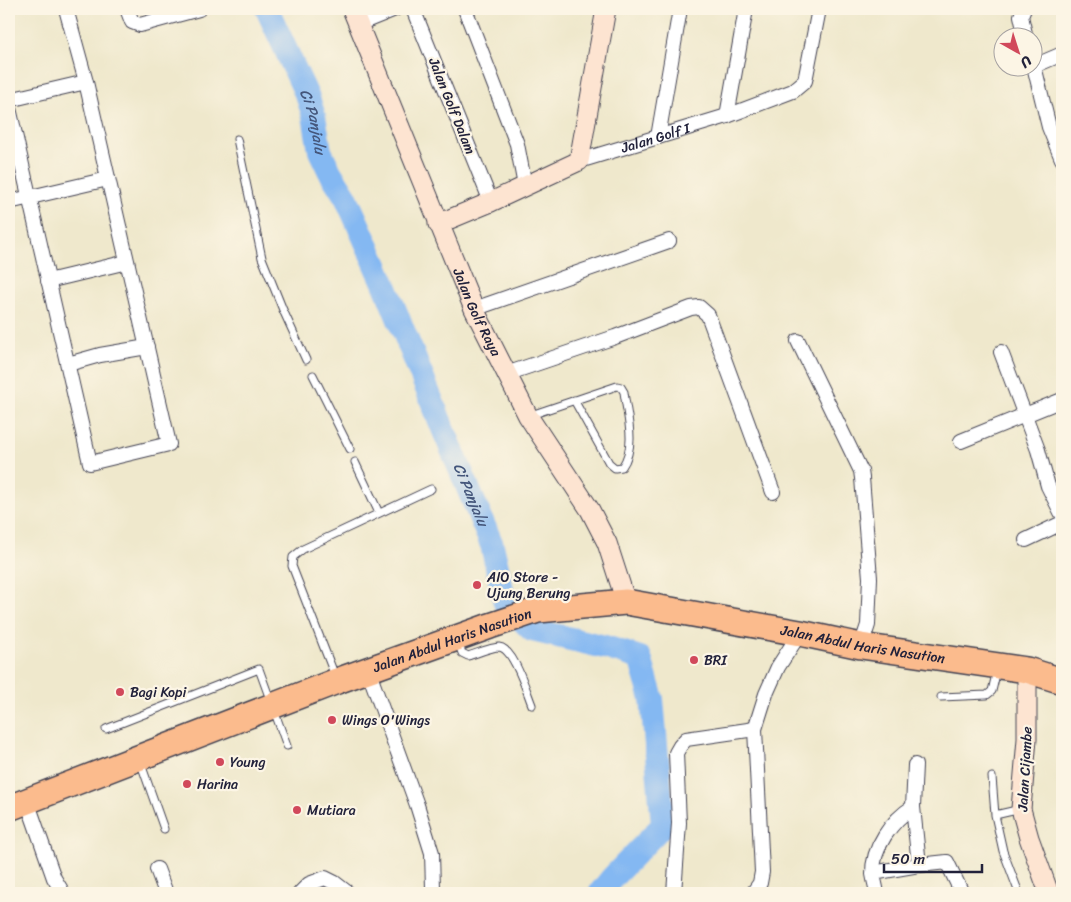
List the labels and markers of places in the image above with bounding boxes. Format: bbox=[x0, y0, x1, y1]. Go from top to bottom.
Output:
place label: AIO Store - Ujung Berung bbox=[486, 565, 570, 606]
marker: AIO Store - Ujung Berung bbox=[471, 579, 483, 591]
place label: BRI bbox=[704, 648, 728, 673]
marker: BRI bbox=[688, 654, 700, 666]
place label: Bagi Kopi bbox=[130, 680, 187, 705]
marker: Bagi Kopi bbox=[114, 686, 126, 698]
place label: Wings O'Wings bbox=[342, 708, 430, 733]
marker: Wings O'Wings bbox=[326, 714, 338, 726]
place label: Young bbox=[230, 750, 265, 775]
marker: Young bbox=[214, 756, 226, 768]
place label: Harina bbox=[197, 772, 238, 797]
marker: Harina bbox=[181, 778, 193, 790]
place label: Mutiara bbox=[307, 798, 356, 823]
marker: Mutiara bbox=[291, 804, 303, 816]

